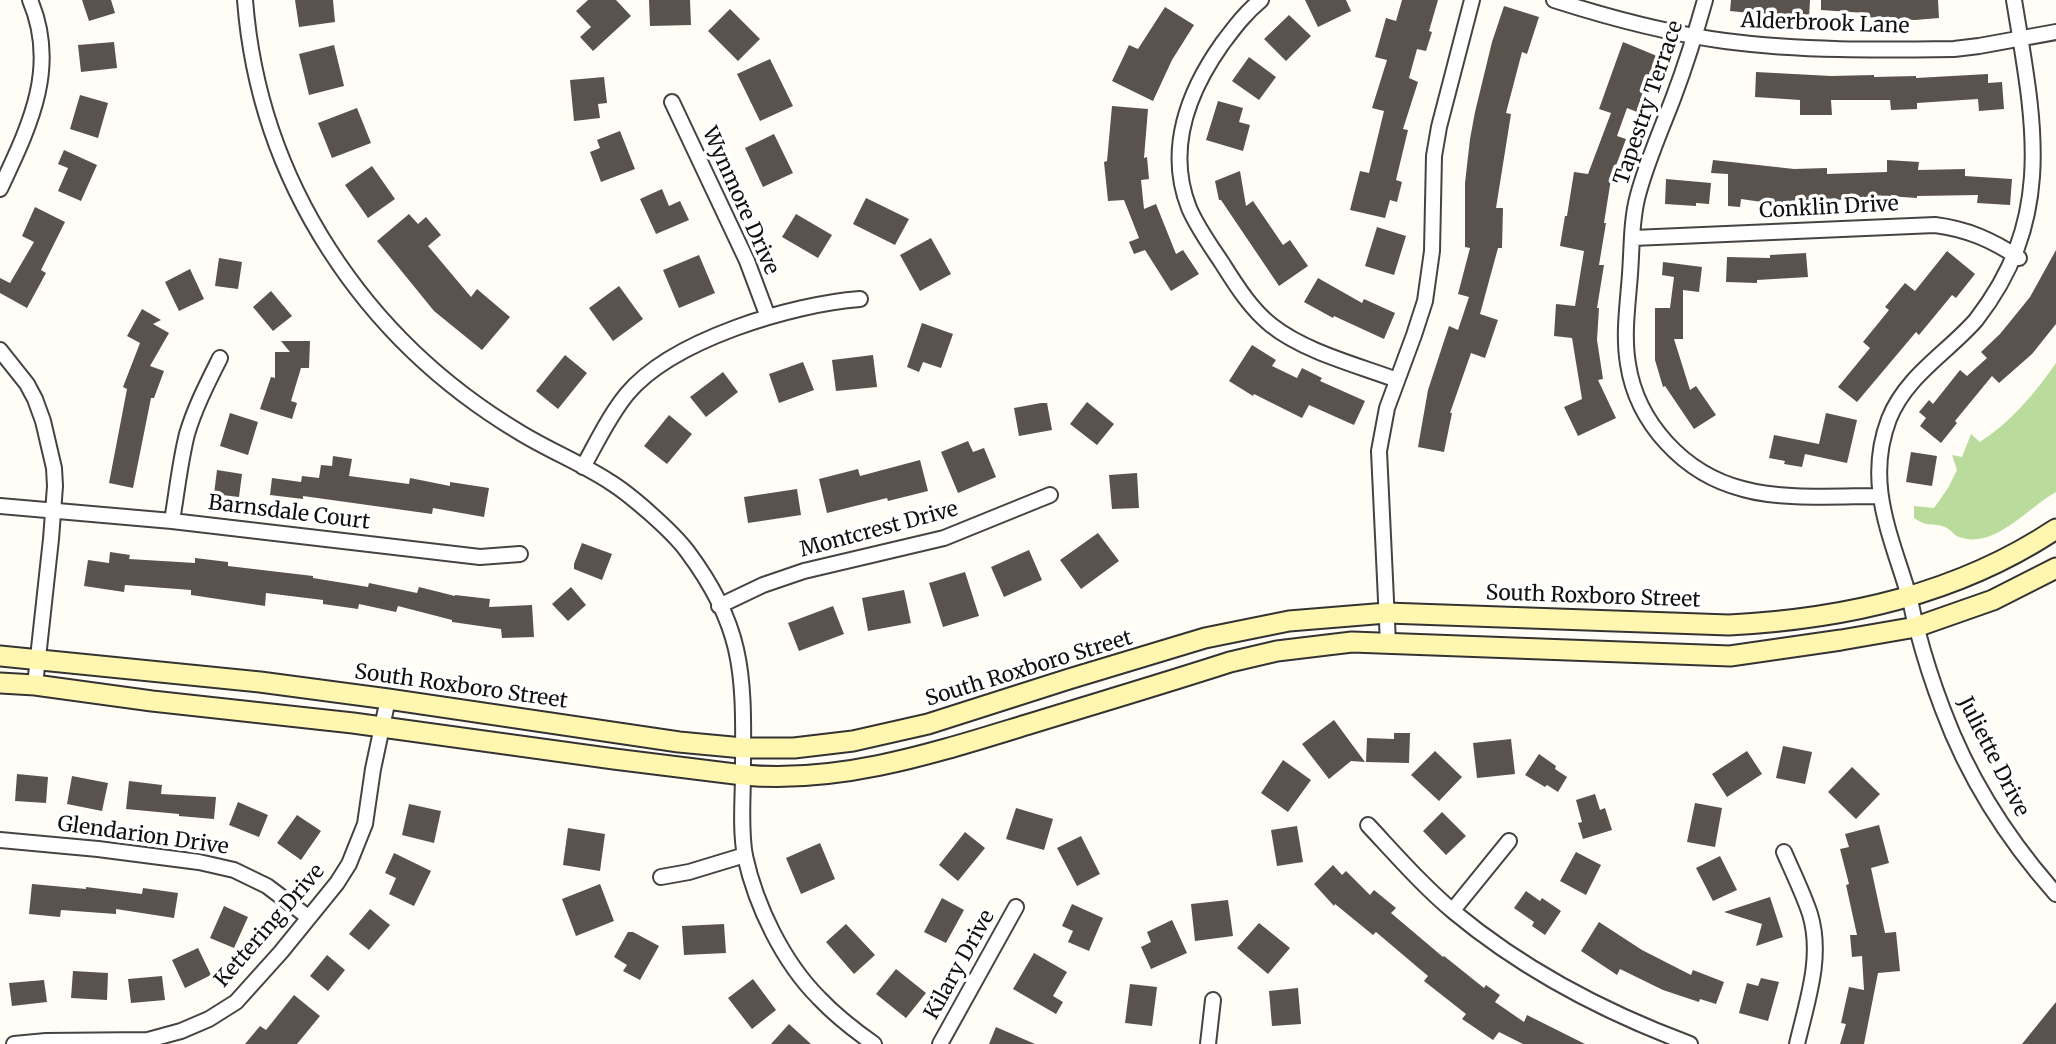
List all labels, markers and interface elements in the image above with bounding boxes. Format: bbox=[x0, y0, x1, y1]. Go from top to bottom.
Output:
street label: Alderbrook Lane bbox=[1740, 8, 1910, 40]
street label: Tapestry Terrace bbox=[1609, 18, 1689, 188]
street label: Wynmore Drive bbox=[696, 123, 784, 279]
street label: Conklin Drive bbox=[1759, 192, 1899, 224]
street label: Barnsdale Court bbox=[207, 491, 371, 535]
street label: Montcrest Drive bbox=[797, 497, 961, 563]
street label: South Roxboro Street bbox=[1485, 581, 1701, 613]
street label: South Roxboro Street bbox=[923, 626, 1135, 712]
street label: South Roxboro Street bbox=[353, 660, 569, 714]
street label: Juliette Drive bbox=[1952, 693, 2034, 821]
street label: Glendarion Drive bbox=[56, 812, 230, 860]
street label: Kettering Drive bbox=[210, 859, 330, 993]
street label: Kilary Drive bbox=[920, 906, 1000, 1024]

